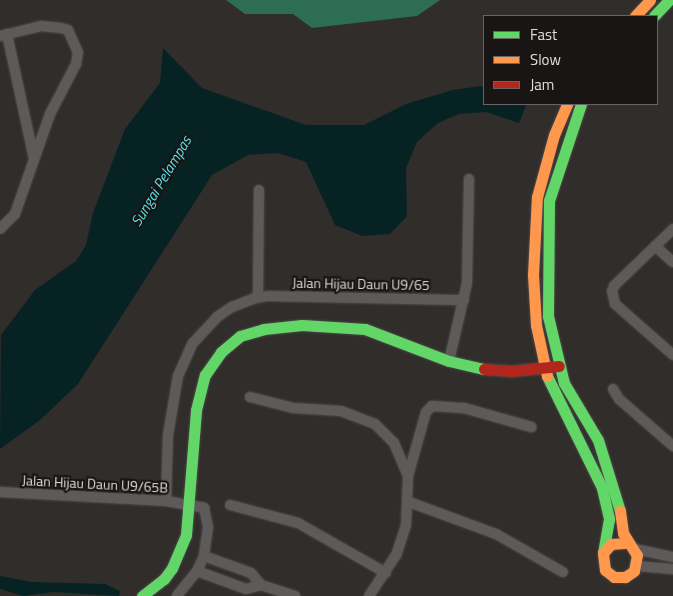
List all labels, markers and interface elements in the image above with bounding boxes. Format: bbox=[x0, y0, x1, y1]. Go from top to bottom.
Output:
legend bbox=[483, 15, 658, 105]
text: Fast bbox=[530, 23, 557, 46]
text: Slow bbox=[530, 48, 561, 71]
text: Jam bbox=[530, 73, 554, 96]
water label: Sungai Pelampas bbox=[127, 133, 195, 229]
street label: Jalan Hijau Daun U9/65 bbox=[292, 274, 430, 294]
street label: Jalan Hijau Daun U9/65B bbox=[22, 472, 168, 496]

